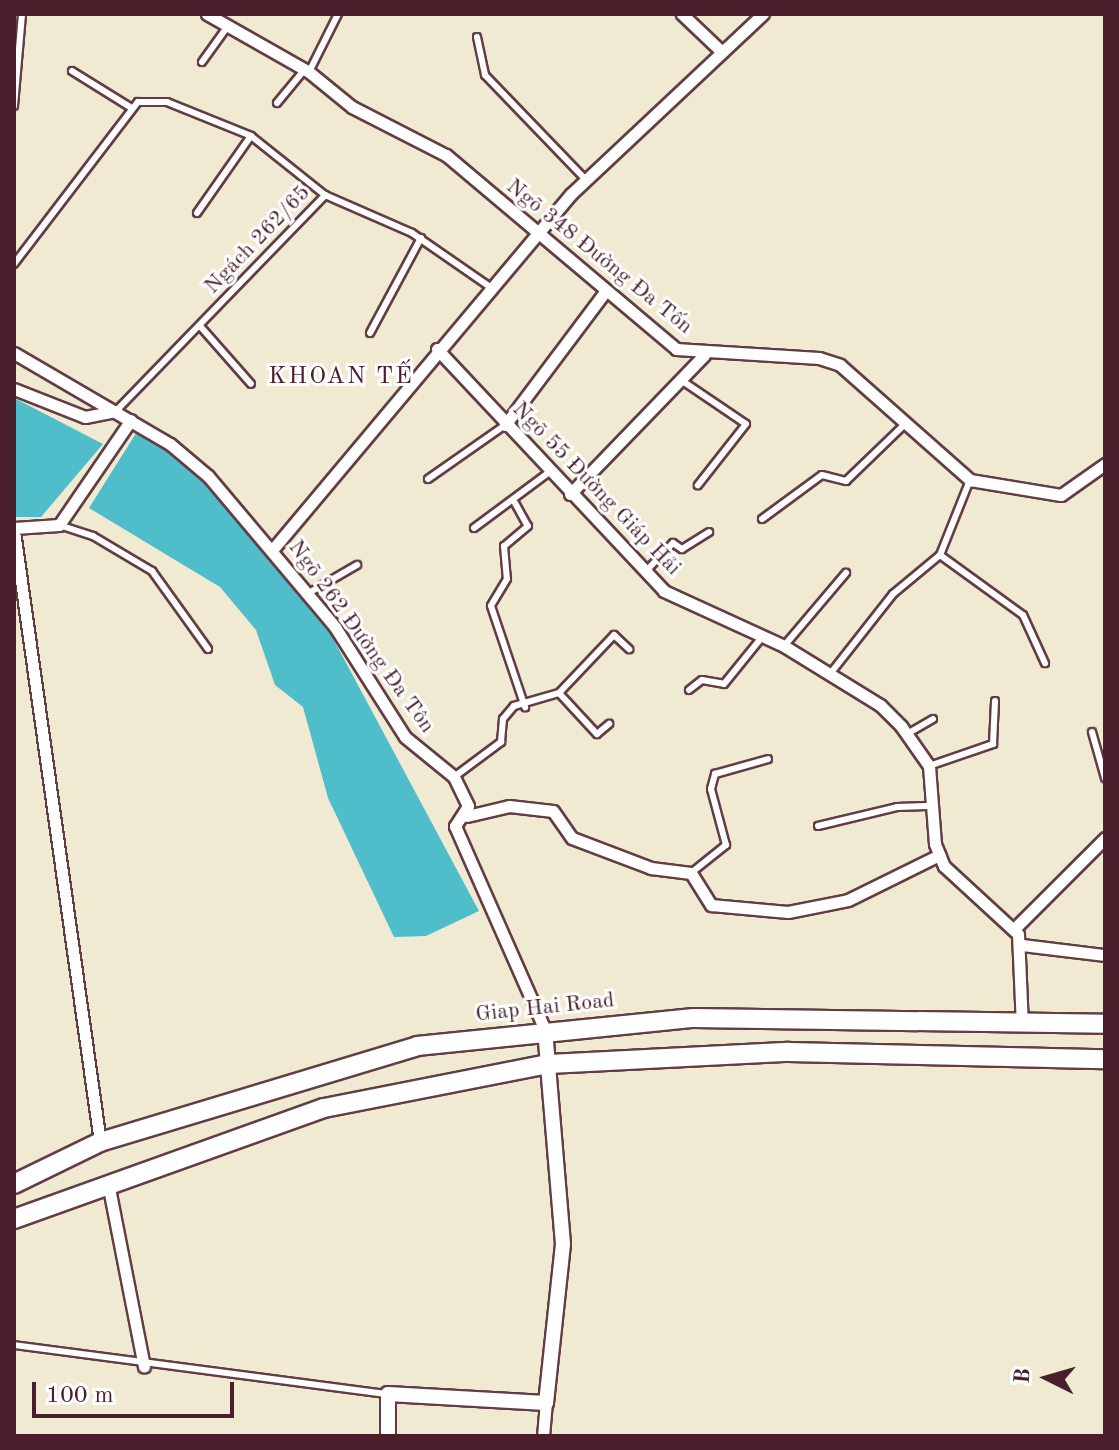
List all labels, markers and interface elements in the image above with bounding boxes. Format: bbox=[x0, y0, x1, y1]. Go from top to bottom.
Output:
street label: Ngõ 348 Đường Đa Tốn bbox=[500, 174, 698, 340]
street label: Ngách 262/65 bbox=[199, 180, 317, 300]
district label: KHOAN TẾ bbox=[268, 364, 414, 392]
street label: Ngõ 55 Đường Giáp Hải bbox=[506, 397, 686, 581]
street label: Ngõ 262 Đường Đa Tôn bbox=[282, 535, 440, 739]
street label: Giap Hai Road bbox=[474, 988, 616, 1028]
north arrow bbox=[1007, 1338, 1087, 1418]
scale bar bbox=[36, 1366, 238, 1416]
text: B bbox=[1011, 1367, 1035, 1385]
text: 100 m bbox=[46, 1384, 114, 1408]

